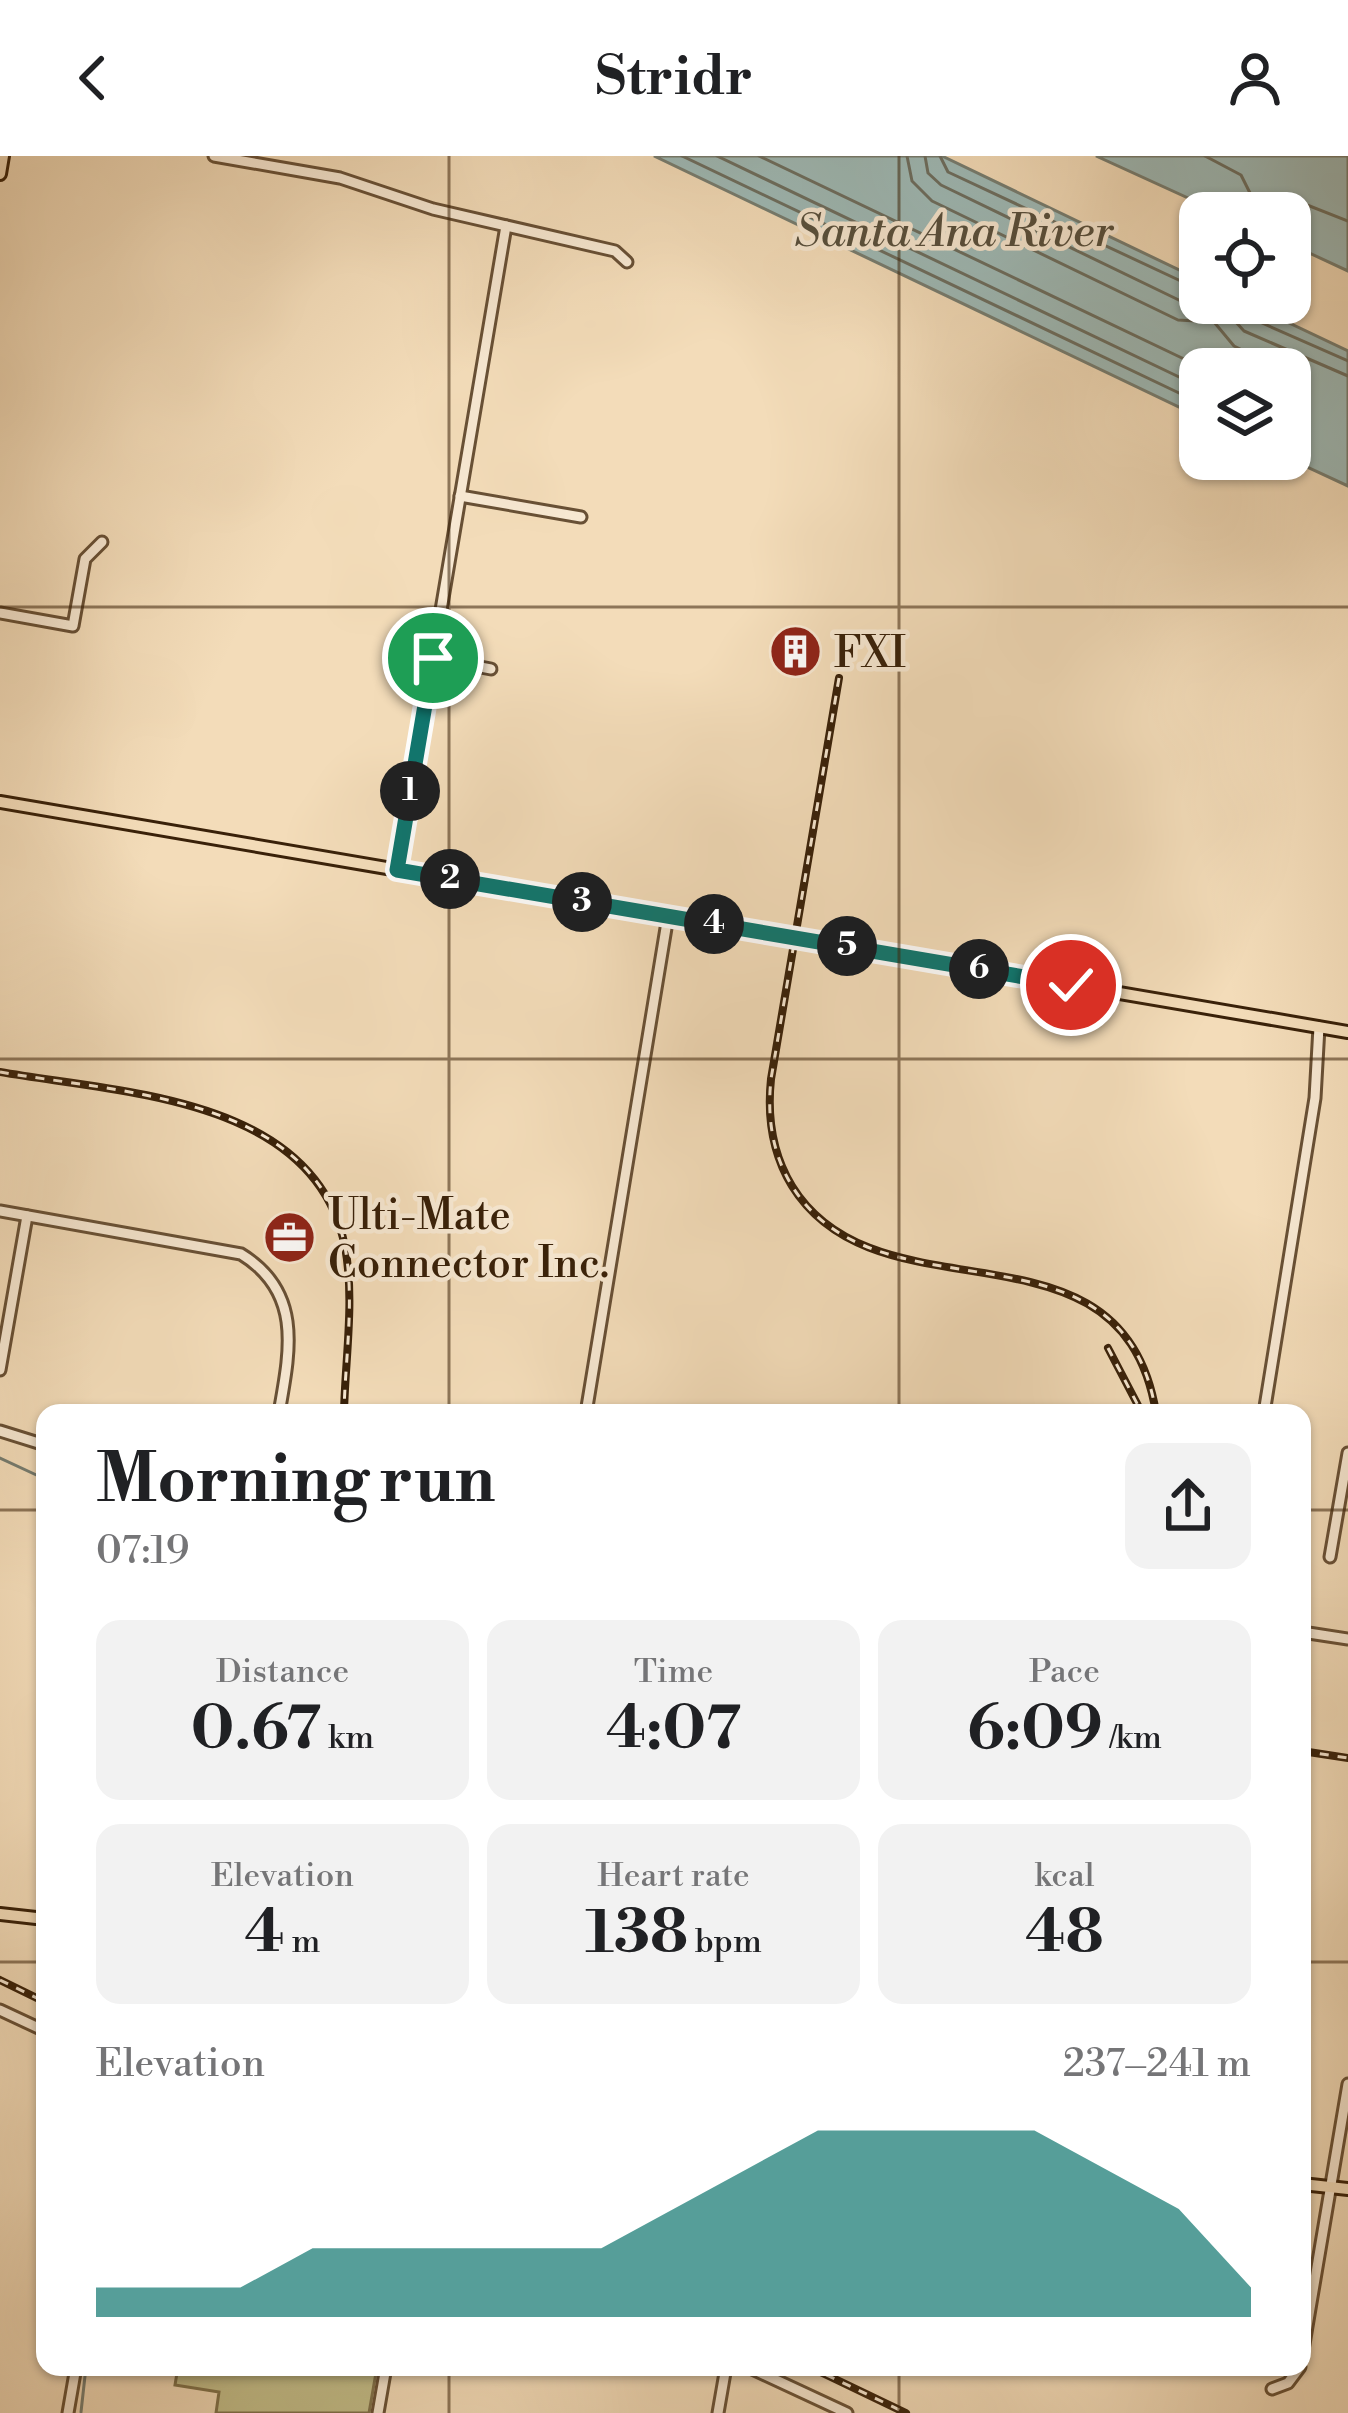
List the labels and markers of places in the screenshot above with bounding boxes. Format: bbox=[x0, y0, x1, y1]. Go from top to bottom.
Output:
pin bbox=[382, 607, 484, 709]
building icon: FXI bbox=[767, 624, 823, 680]
place label: FXI bbox=[834, 628, 906, 681]
pin: 1 bbox=[380, 761, 440, 821]
pin: 2 bbox=[420, 849, 480, 909]
pin: 3 bbox=[552, 872, 612, 932]
pin: 4 bbox=[684, 894, 744, 954]
pin: 5 bbox=[817, 916, 877, 976]
pin bbox=[1020, 934, 1122, 1036]
pin: 6 bbox=[949, 939, 1009, 999]
place label: Ulti-Mate Connector Inc. bbox=[328, 1190, 609, 1291]
office icon: Ulti-Mate Connector Inc. bbox=[261, 1210, 317, 1266]

